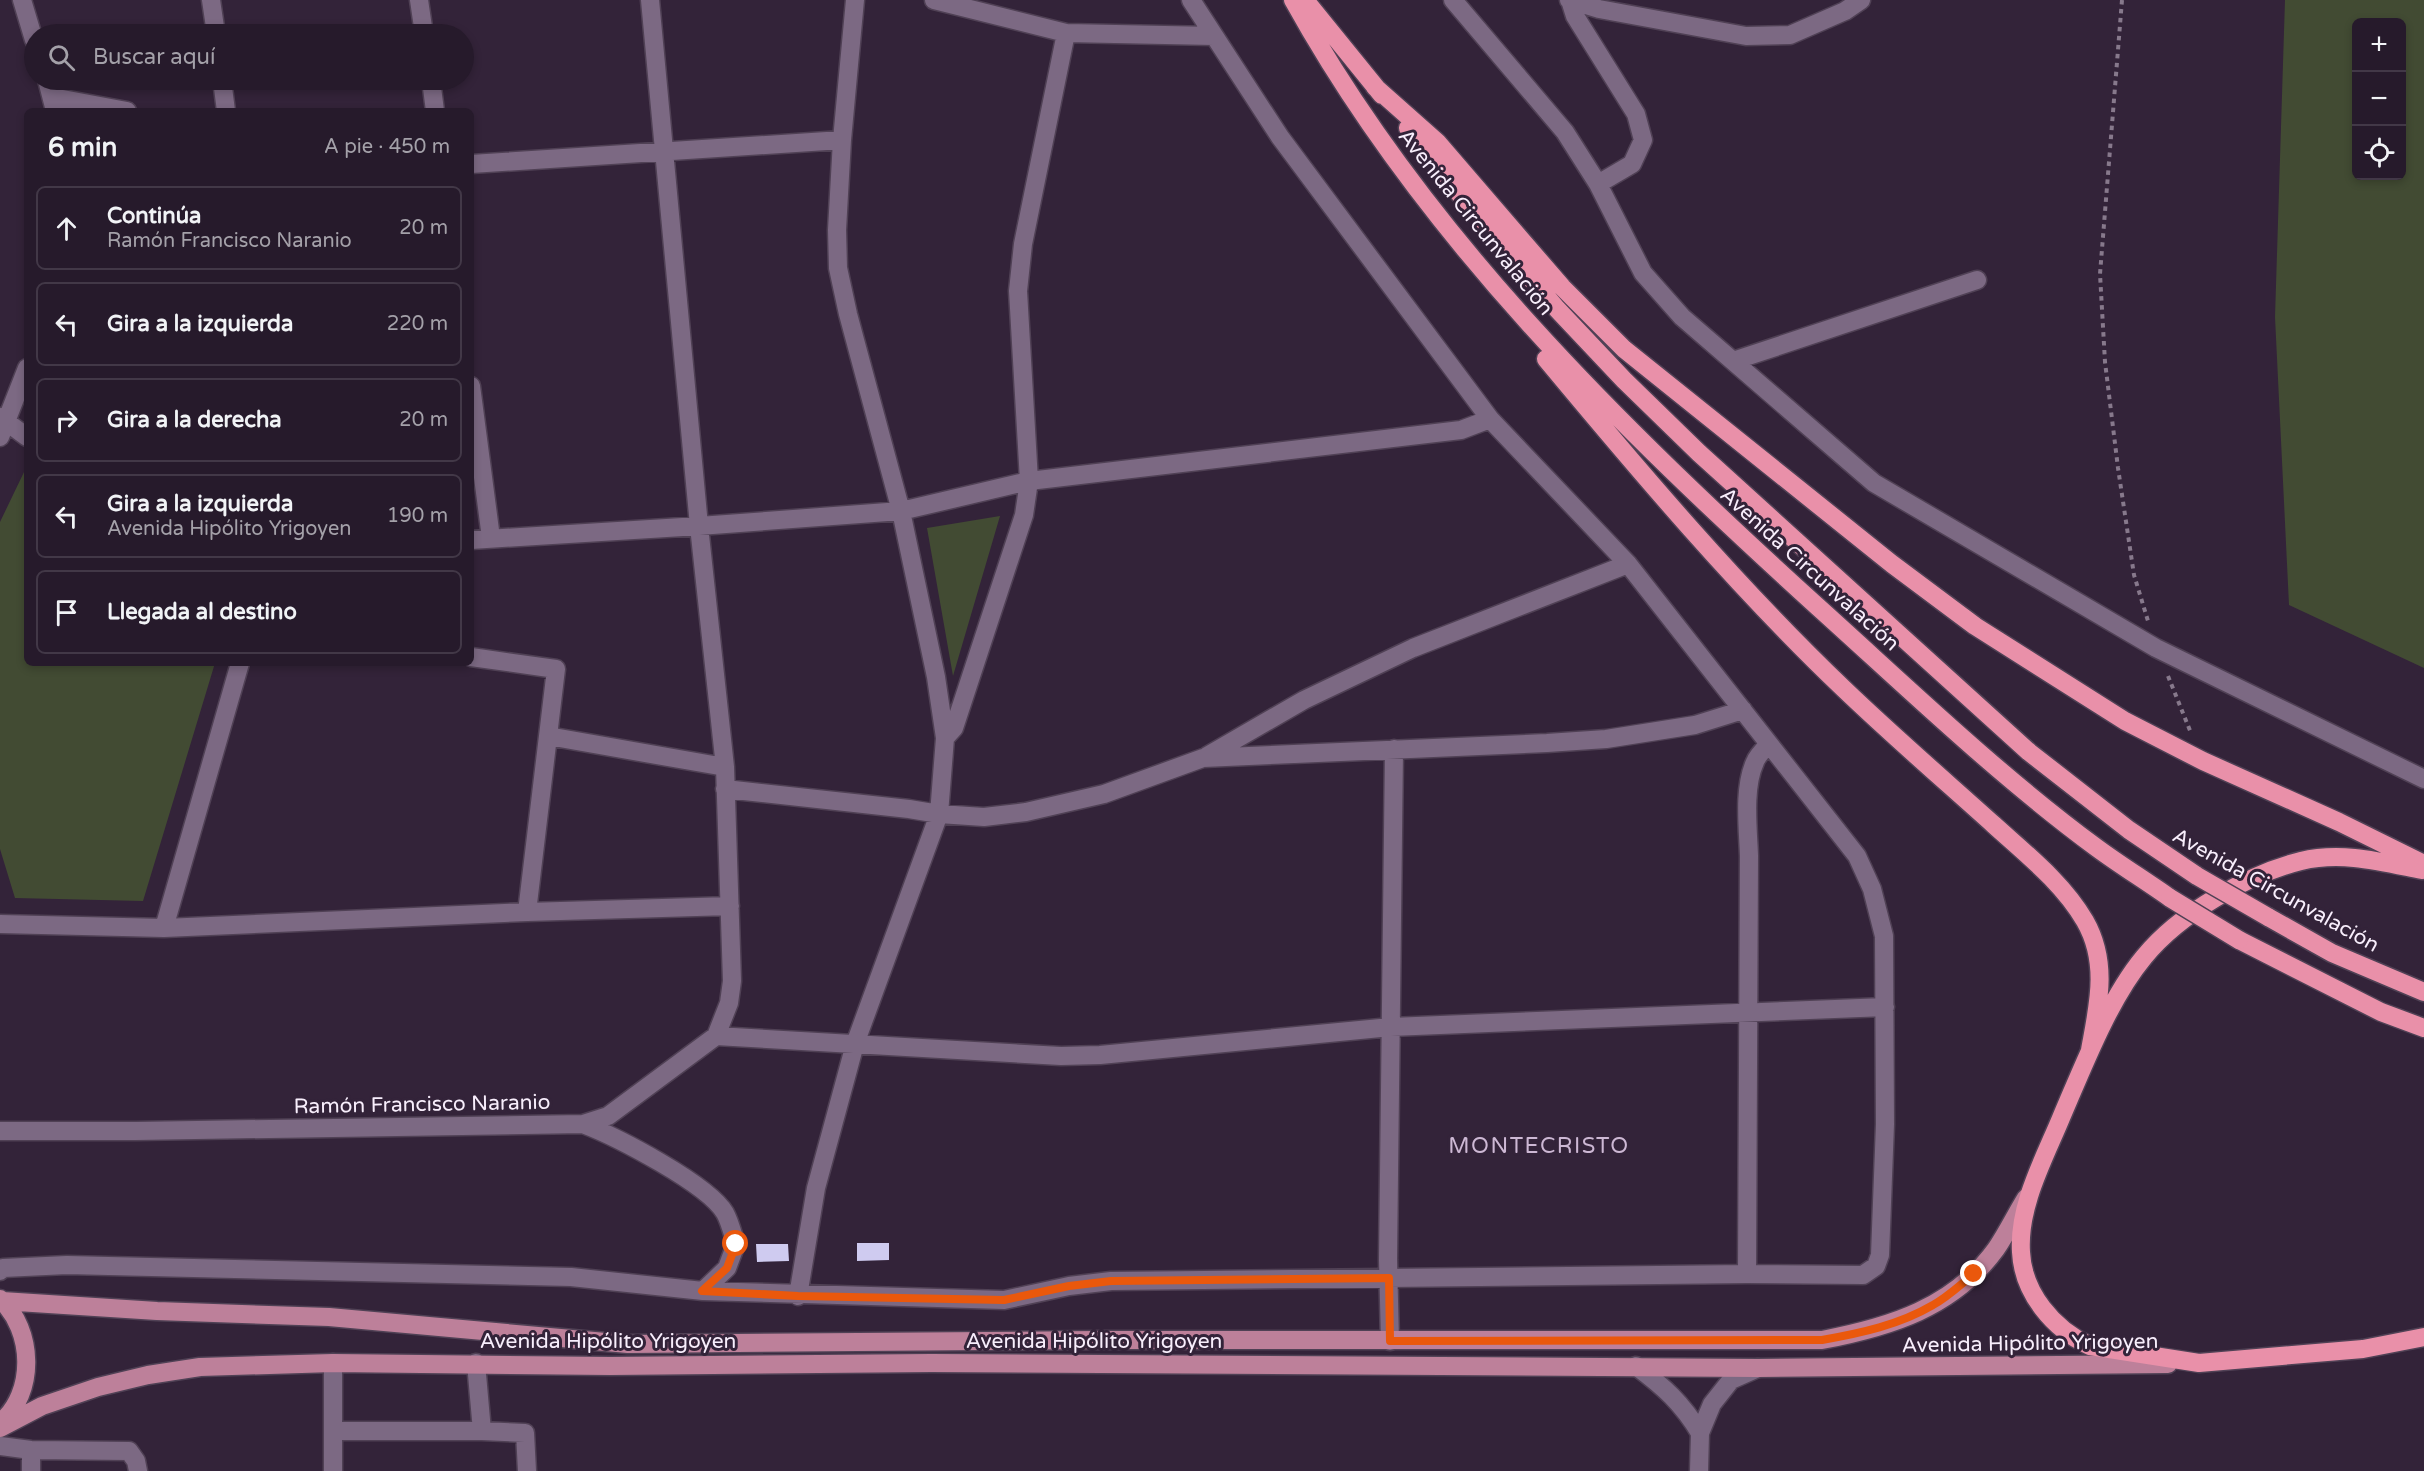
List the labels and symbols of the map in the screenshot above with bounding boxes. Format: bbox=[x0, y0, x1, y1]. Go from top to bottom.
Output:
street label: Avenida Circunvalación bbox=[1393, 124, 1558, 320]
street label: Avenida Circunvalación bbox=[1715, 482, 1904, 656]
street label: Avenida Circunvalación bbox=[2168, 823, 2383, 958]
street label: Ramón Francisco Naranio bbox=[293, 1090, 551, 1119]
district label: MONTECRISTO bbox=[1448, 1133, 1630, 1159]
route start bbox=[722, 1230, 748, 1256]
route end bbox=[1960, 1260, 1986, 1286]
street label: Avenida Hipólito Yrigoyen bbox=[480, 1329, 736, 1354]
street label: Avenida Hipólito Yrigoyen bbox=[966, 1329, 1222, 1354]
street label: Avenida Hipólito Yrigoyen bbox=[1901, 1329, 2159, 1358]

